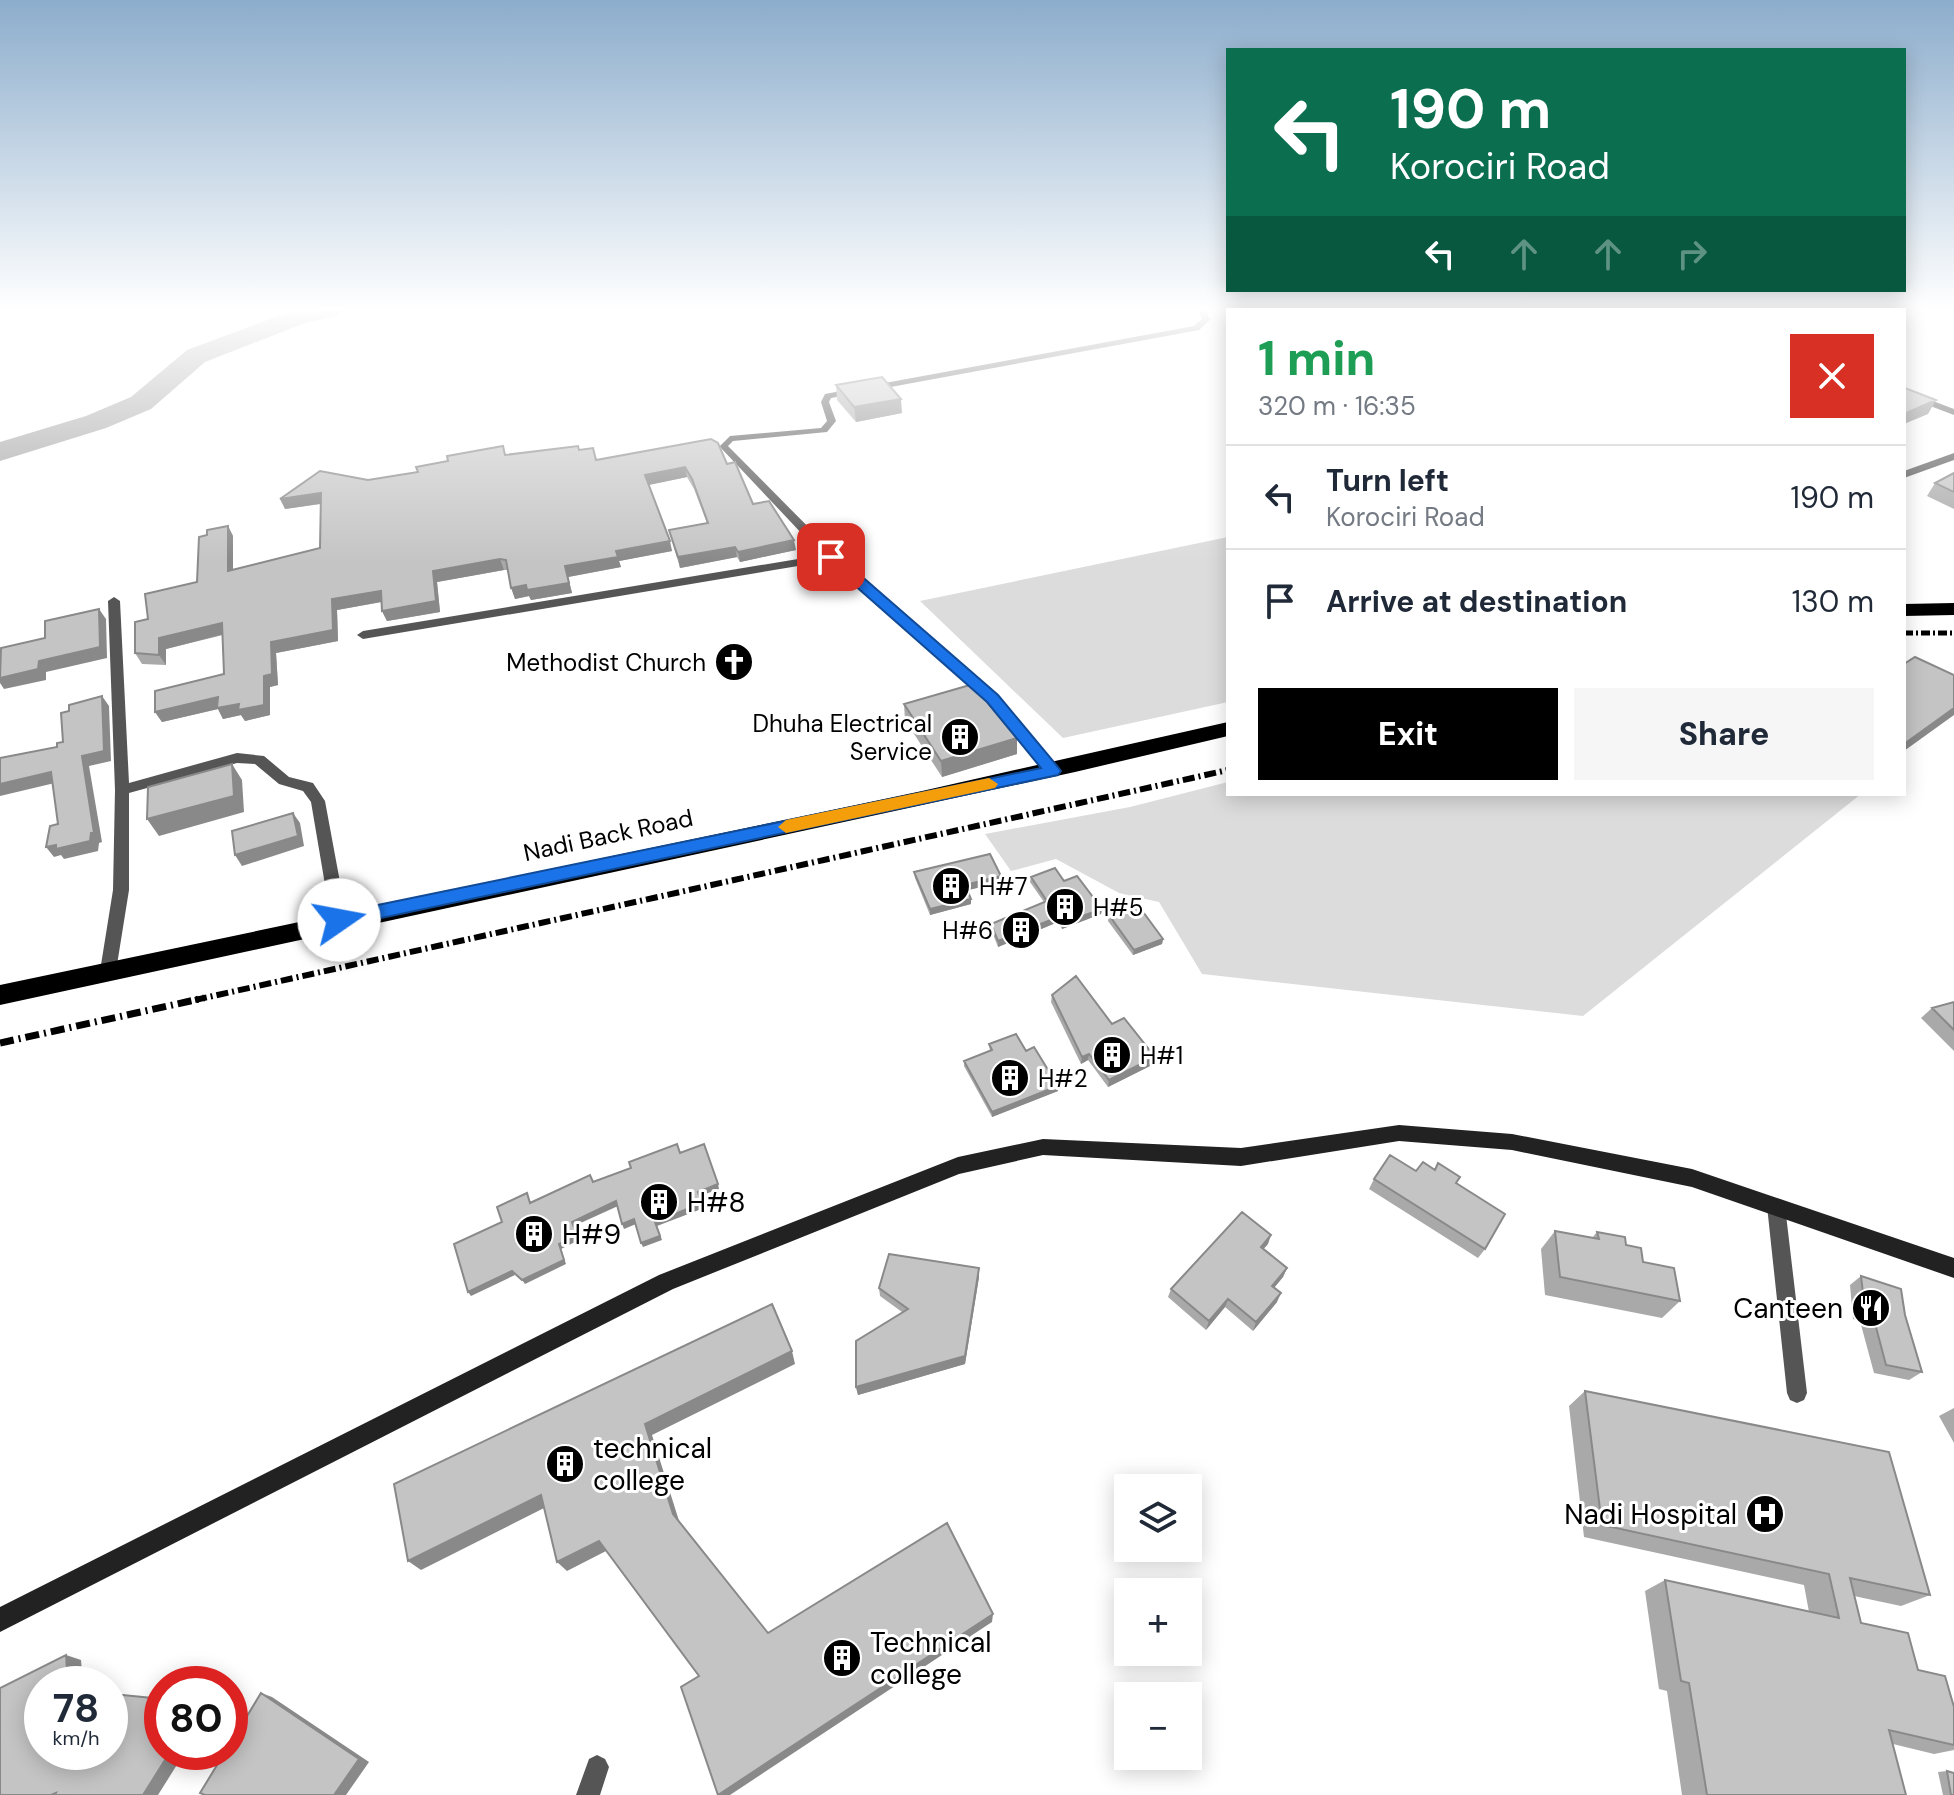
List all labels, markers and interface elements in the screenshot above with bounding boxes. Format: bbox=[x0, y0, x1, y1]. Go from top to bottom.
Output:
text: 190 m bbox=[1390, 72, 1551, 145]
icon: left bbox=[1258, 80, 1362, 184]
text: Korociri Road bbox=[1390, 143, 1610, 190]
icon: left bbox=[1418, 232, 1462, 276]
icon: ahead bbox=[1502, 232, 1546, 276]
icon: ahead bbox=[1586, 232, 1630, 276]
icon: right bbox=[1670, 232, 1714, 276]
text: 1 min bbox=[1258, 327, 1375, 390]
button: close bbox=[1790, 334, 1874, 418]
text: 320 m · 16:35 bbox=[1258, 389, 1416, 423]
text: Turn left bbox=[1326, 461, 1449, 500]
icon: left bbox=[1258, 475, 1302, 519]
text: 190 m bbox=[1791, 478, 1874, 517]
text: Korociri Road bbox=[1326, 500, 1485, 534]
pin bbox=[797, 523, 865, 591]
icon: arrive bbox=[809, 535, 853, 579]
icon: arrive bbox=[1258, 579, 1302, 623]
text: Arrive at destination bbox=[1326, 582, 1627, 621]
text: 130 m bbox=[1792, 582, 1874, 621]
church icon: Methodist Church bbox=[713, 641, 755, 683]
place label: Methodist Church bbox=[506, 647, 706, 678]
button: Exit bbox=[1258, 688, 1558, 780]
button: Share bbox=[1574, 688, 1874, 780]
place label: Dhuha Electrical Service bbox=[753, 708, 932, 767]
building icon: Dhuha Electrical Service bbox=[939, 716, 981, 758]
street label: Nadi Back Road bbox=[520, 802, 696, 868]
building icon: H#7 bbox=[930, 865, 972, 907]
place label: H#7 bbox=[979, 871, 1027, 902]
position arrow bbox=[297, 878, 381, 962]
building icon: H#5 bbox=[1044, 886, 1086, 928]
place label: H#5 bbox=[1093, 892, 1143, 923]
building icon: H#6 bbox=[1000, 909, 1042, 951]
place label: H#6 bbox=[942, 915, 993, 946]
building icon: H#1 bbox=[1091, 1034, 1133, 1076]
place label: H#1 bbox=[1140, 1040, 1183, 1071]
building icon: H#2 bbox=[989, 1057, 1031, 1099]
place label: H#2 bbox=[1038, 1063, 1087, 1094]
building icon: H#8 bbox=[638, 1181, 680, 1223]
place label: H#8 bbox=[687, 1184, 746, 1221]
building icon: H#9 bbox=[513, 1213, 555, 1255]
place label: H#9 bbox=[562, 1216, 621, 1253]
restaurant icon: Canteen bbox=[1850, 1287, 1892, 1329]
place label: Canteen bbox=[1733, 1290, 1843, 1327]
place label: technical college bbox=[593, 1430, 712, 1499]
building icon: technical college bbox=[544, 1443, 586, 1485]
map controls bbox=[1114, 1474, 1202, 1770]
button: layers bbox=[1114, 1474, 1202, 1562]
hospital icon: Nadi Hospital bbox=[1744, 1493, 1786, 1535]
place label: Nadi Hospital bbox=[1564, 1496, 1737, 1533]
button: + bbox=[1114, 1578, 1202, 1666]
place label: Technical college bbox=[870, 1624, 992, 1693]
building icon: Technical college bbox=[821, 1637, 863, 1679]
speed limit sign: 80 bbox=[144, 1666, 248, 1770]
text: 78 bbox=[53, 1682, 99, 1734]
button: − bbox=[1114, 1682, 1202, 1770]
text: km/h bbox=[52, 1725, 100, 1751]

